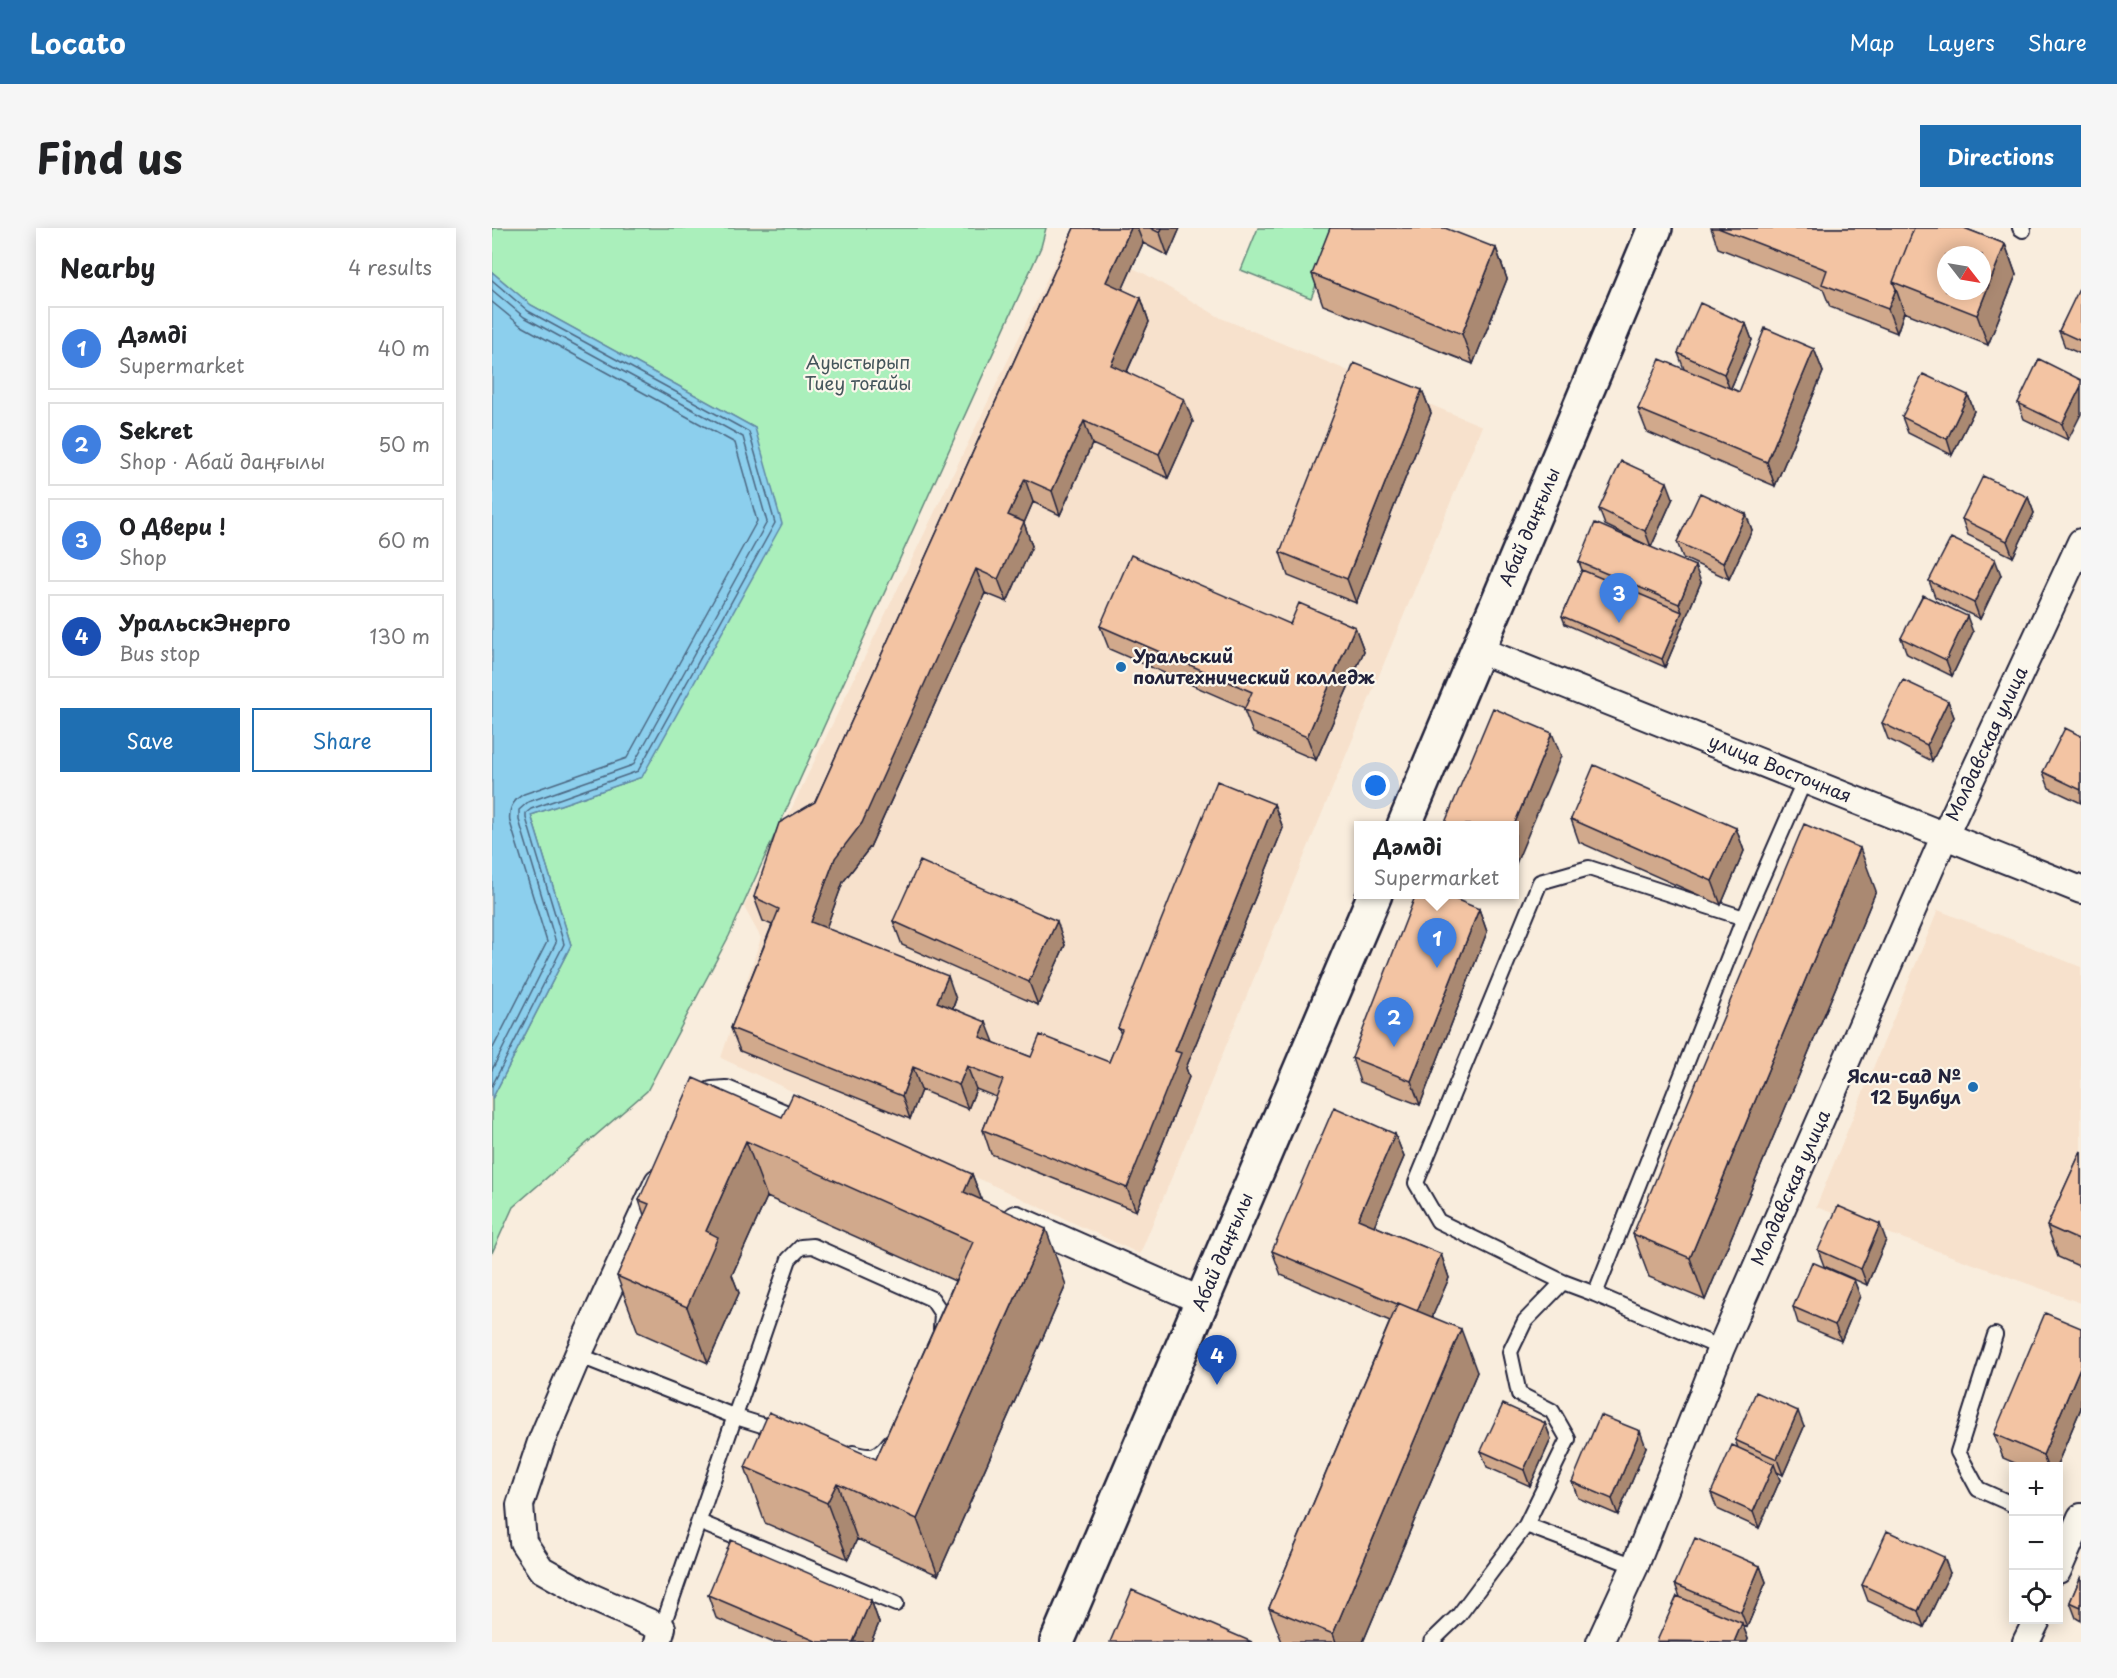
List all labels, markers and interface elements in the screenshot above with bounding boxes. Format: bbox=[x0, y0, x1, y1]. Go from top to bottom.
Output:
text: Locato bbox=[30, 21, 126, 64]
text: Map bbox=[1850, 26, 1894, 58]
text: Layers bbox=[1927, 26, 1995, 58]
text: Share bbox=[2028, 26, 2087, 58]
text: Find us bbox=[36, 125, 183, 188]
button: Directions bbox=[1920, 125, 2081, 187]
north arrow bbox=[1937, 246, 1991, 300]
text: Nearby bbox=[60, 248, 155, 287]
text: 4 results bbox=[348, 252, 432, 282]
text: Дəмді bbox=[119, 317, 187, 350]
text: 1 bbox=[77, 333, 86, 363]
text: 40 m bbox=[378, 333, 430, 363]
park label: Ауыстырып Тиеу тоғайы bbox=[805, 348, 912, 396]
text: Supermarket bbox=[119, 350, 245, 380]
text: Sekret bbox=[119, 413, 193, 446]
text: 2 bbox=[74, 429, 89, 459]
text: 50 m bbox=[378, 429, 430, 459]
text: Shop · Абай даңғылы bbox=[119, 446, 325, 476]
street label: Абай даңғылы bbox=[1491, 463, 1566, 590]
text: О Двери ! bbox=[119, 509, 226, 542]
text: 3 bbox=[75, 525, 88, 555]
text: 60 m bbox=[378, 525, 430, 555]
text: Shop bbox=[119, 542, 167, 572]
pin: 3 bbox=[1600, 574, 1638, 623]
text: УральскЭнерго bbox=[119, 605, 290, 638]
text: 4 bbox=[75, 621, 88, 651]
text: 130 m bbox=[370, 621, 430, 651]
text: Bus stop bbox=[119, 638, 200, 668]
place label: Уральский политехнический колледж bbox=[1132, 642, 1375, 690]
marker: Уральский политехнический колледж bbox=[1114, 660, 1128, 674]
street label: Молдавская улица bbox=[1938, 661, 2034, 825]
button: Save bbox=[60, 708, 240, 772]
button: Share bbox=[252, 708, 432, 772]
street label: улица Восточная bbox=[1705, 727, 1856, 809]
your location bbox=[1361, 771, 1390, 800]
popup bbox=[1354, 821, 1519, 899]
text: Дəмді bbox=[1374, 829, 1442, 862]
text: Supermarket bbox=[1374, 862, 1499, 892]
pin: 1 bbox=[1418, 918, 1456, 968]
pin: 2 bbox=[1374, 998, 1414, 1047]
place label: Ясли-сад № 12 Булбул bbox=[1847, 1062, 1961, 1110]
marker: Ясли-сад № 12 Булбул bbox=[1966, 1080, 1980, 1094]
street label: Молдавская улица bbox=[1743, 1105, 1836, 1270]
street label: Абай даңғылы bbox=[1184, 1188, 1259, 1315]
pin: 4 bbox=[1198, 1336, 1236, 1385]
map controls bbox=[2009, 1462, 2063, 1624]
button: + bbox=[2009, 1462, 2063, 1516]
button: − bbox=[2009, 1516, 2063, 1570]
button: locate bbox=[2009, 1570, 2063, 1624]

